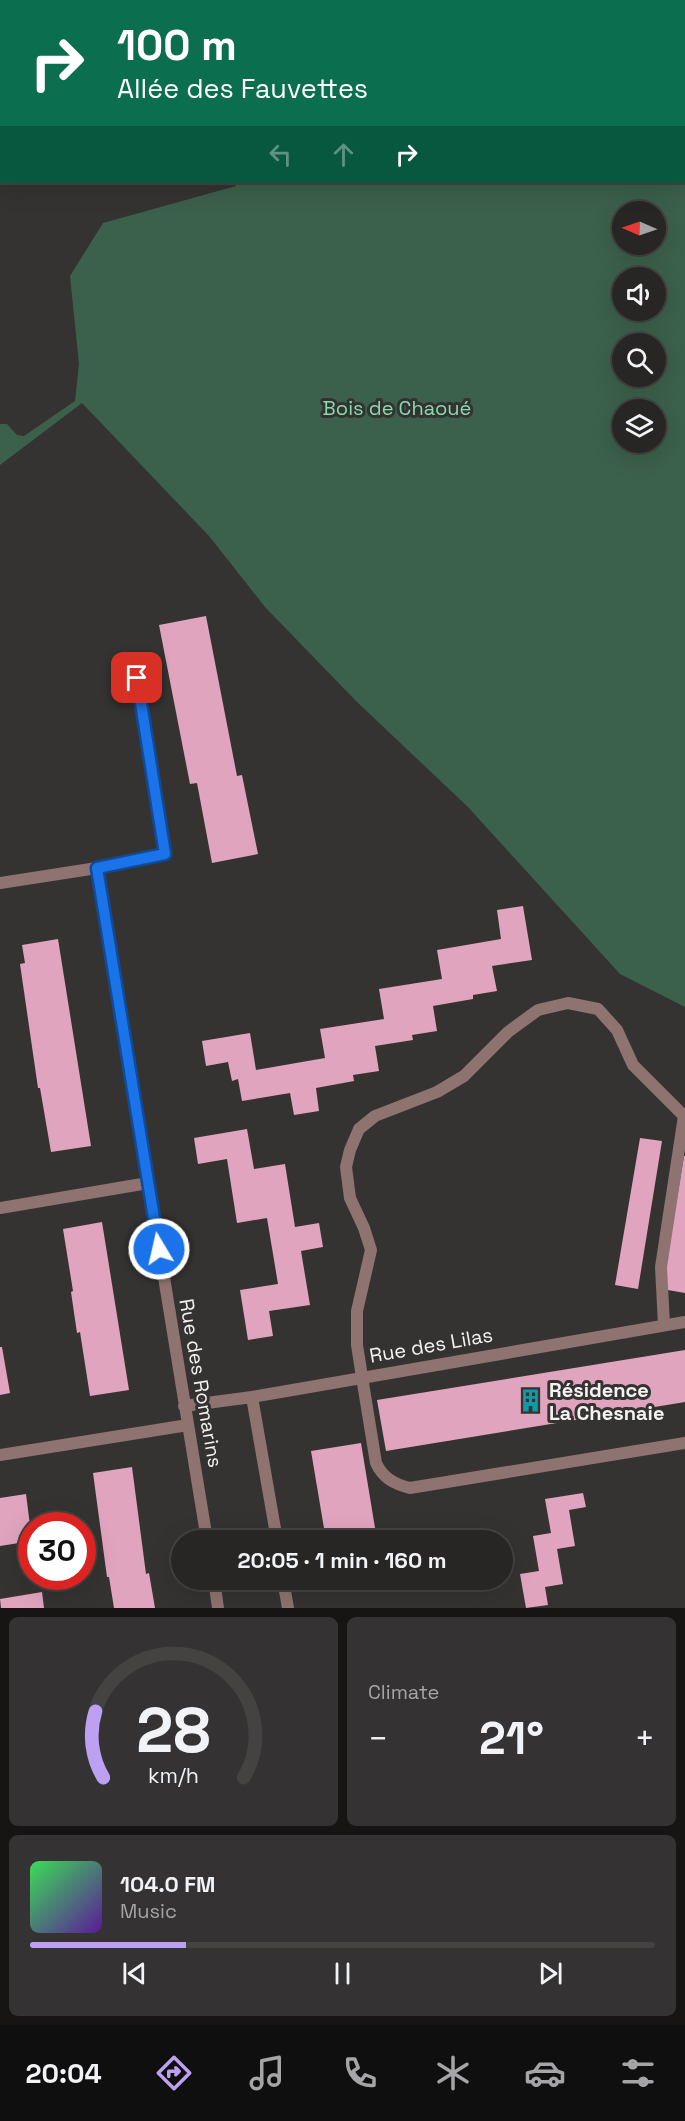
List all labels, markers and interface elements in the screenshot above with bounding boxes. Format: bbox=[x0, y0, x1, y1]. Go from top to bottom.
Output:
text: 100 m bbox=[117, 19, 237, 72]
icon: right bbox=[18, 24, 96, 102]
text: Allée des Fauvettes bbox=[117, 71, 368, 106]
icon: left bbox=[264, 138, 297, 171]
icon: ahead bbox=[327, 138, 360, 171]
icon: right bbox=[390, 138, 423, 171]
north arrow bbox=[612, 201, 666, 255]
map controls bbox=[612, 201, 666, 453]
button: sound bbox=[612, 267, 666, 321]
button: search bbox=[612, 333, 666, 387]
park label: Bois de Chaoué bbox=[323, 395, 471, 421]
button: layers bbox=[612, 399, 666, 453]
pin bbox=[111, 652, 162, 703]
icon: arrive bbox=[120, 661, 153, 694]
position arrow bbox=[127, 1217, 191, 1281]
street label: Rue des Romarins bbox=[173, 1296, 229, 1470]
street label: Rue des Lilas bbox=[367, 1321, 495, 1369]
place label: Résidence La Chesnaie bbox=[549, 1377, 664, 1426]
building icon: Résidence La Chesnaie bbox=[518, 1388, 544, 1414]
speed limit sign: 30 bbox=[18, 1512, 96, 1590]
text: 20:05 · 1 min · 160 m bbox=[237, 1546, 447, 1574]
text: Climate bbox=[368, 1679, 439, 1705]
text: 28 bbox=[136, 1691, 211, 1770]
text: 21° bbox=[479, 1710, 544, 1767]
text: − bbox=[368, 1718, 388, 1760]
text: + bbox=[635, 1718, 655, 1760]
text: km/h bbox=[148, 1763, 199, 1790]
text: 104.0 FM bbox=[120, 1870, 215, 1898]
text: Music bbox=[120, 1898, 177, 1924]
icon: previous bbox=[118, 1957, 151, 1990]
icon: pause bbox=[326, 1957, 359, 1990]
icon: next bbox=[534, 1957, 567, 1990]
icon: directions bbox=[153, 2052, 195, 2094]
icon: music bbox=[246, 2052, 288, 2094]
icon: phone bbox=[339, 2052, 381, 2094]
icon: climate bbox=[432, 2052, 474, 2094]
icon: car bbox=[524, 2052, 566, 2094]
icon: filters bbox=[617, 2052, 659, 2094]
text: 20:04 bbox=[25, 2056, 102, 2091]

